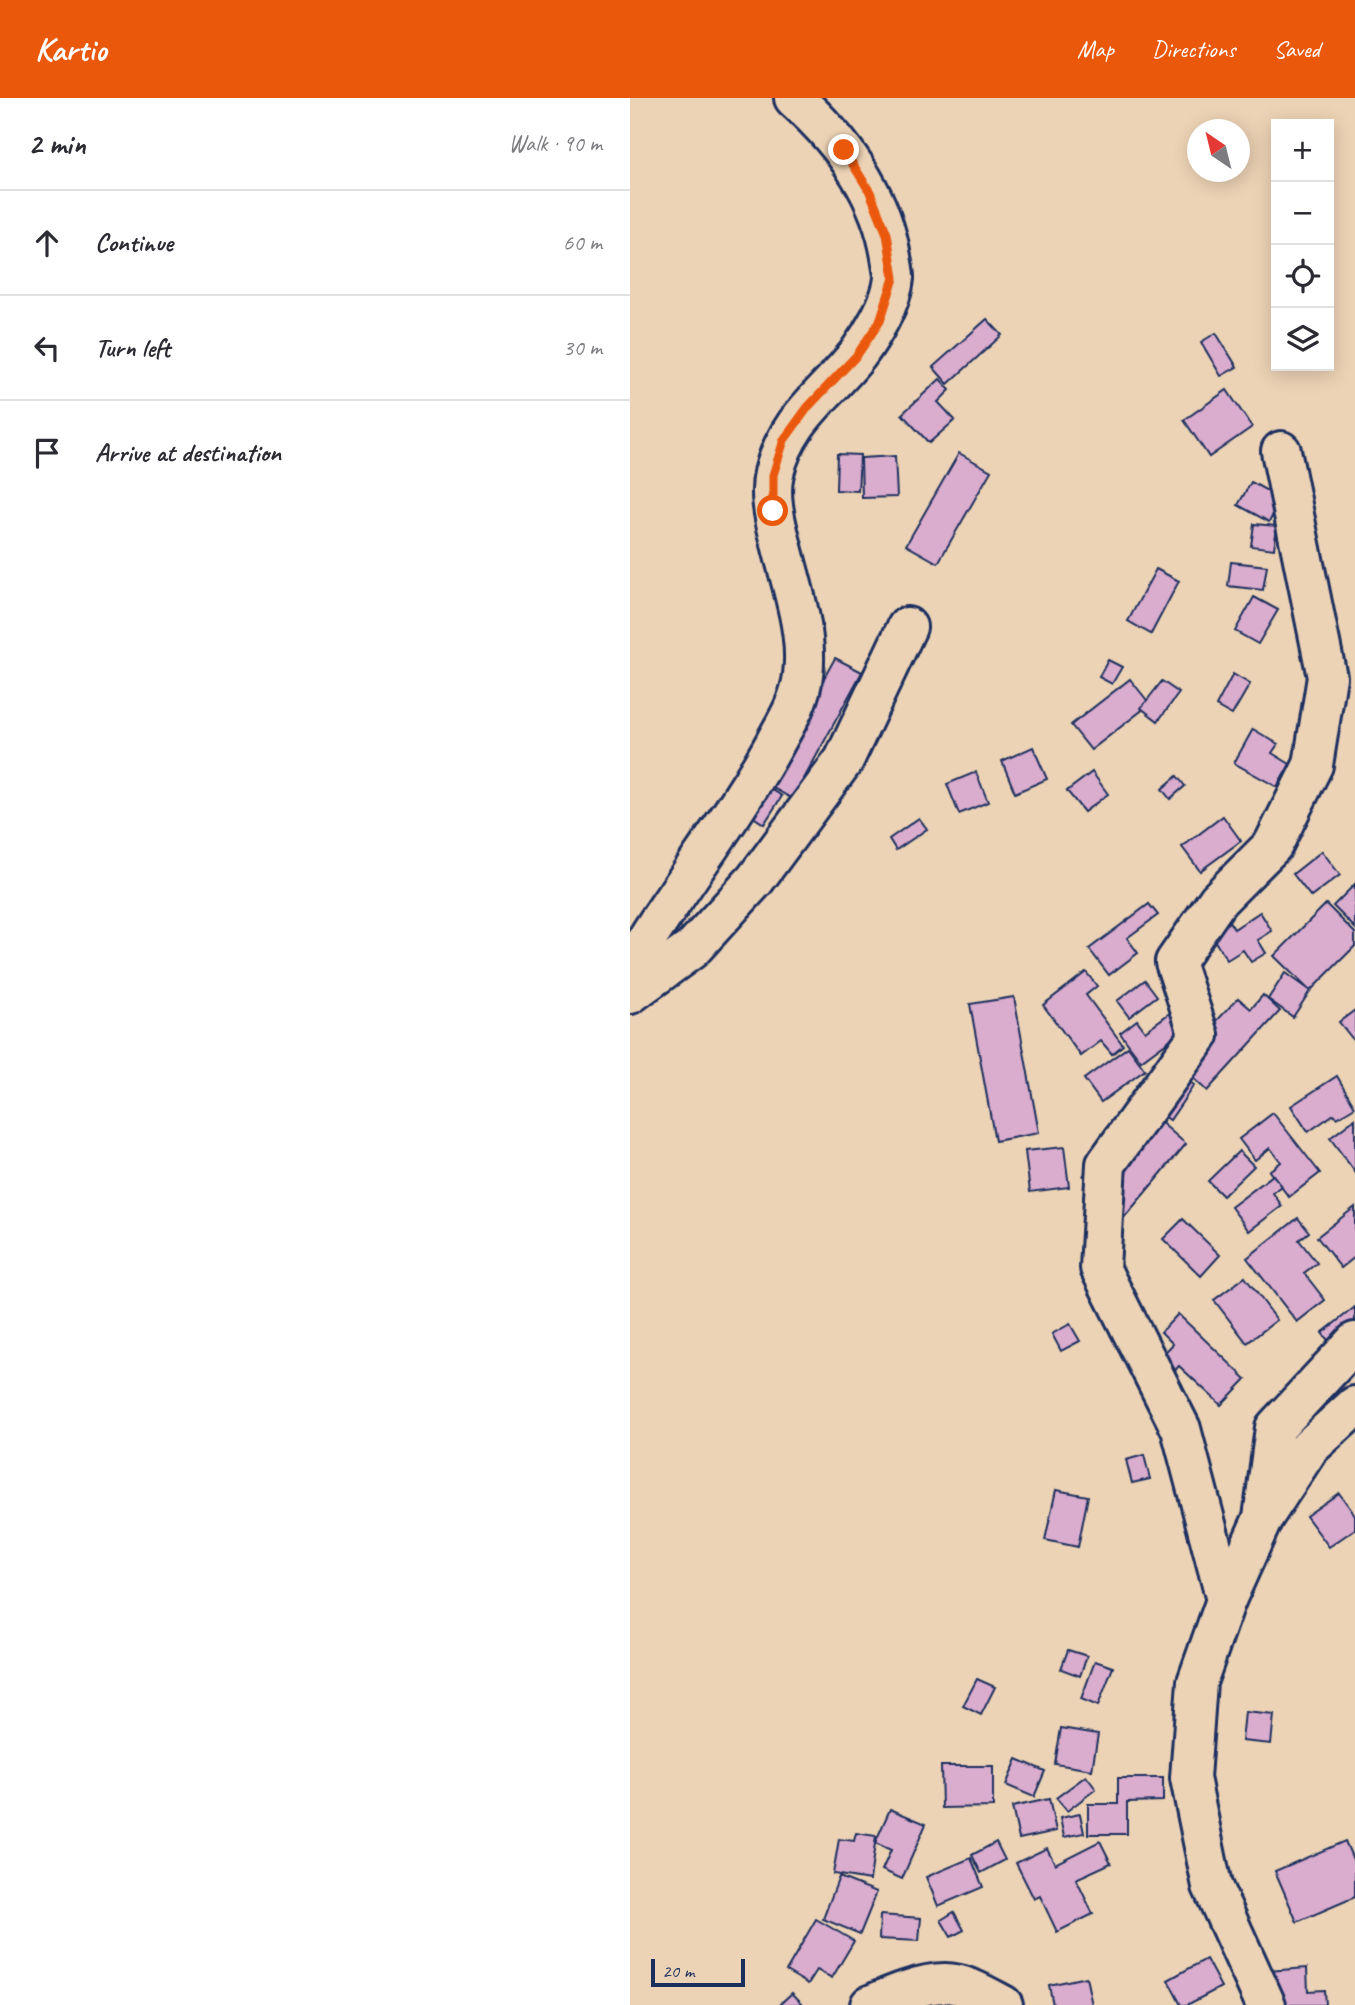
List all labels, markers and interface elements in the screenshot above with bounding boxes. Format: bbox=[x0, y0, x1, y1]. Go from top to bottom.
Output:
text: Kartio bbox=[35, 28, 106, 70]
text: Map bbox=[1077, 34, 1114, 64]
text: Directions bbox=[1152, 34, 1235, 64]
text: Saved bbox=[1273, 34, 1320, 64]
north arrow bbox=[1187, 119, 1250, 182]
map controls bbox=[1271, 119, 1334, 371]
button: + bbox=[1271, 119, 1334, 182]
text: 2 min bbox=[28, 125, 85, 163]
text: Walk · 90 m bbox=[509, 129, 602, 158]
route end bbox=[828, 134, 859, 165]
button: − bbox=[1271, 182, 1334, 245]
icon: ahead bbox=[28, 224, 66, 262]
text: Continue bbox=[95, 226, 173, 259]
text: 60 m bbox=[563, 228, 602, 257]
button: locate bbox=[1271, 245, 1334, 308]
button: layers bbox=[1271, 308, 1334, 371]
icon: left bbox=[28, 329, 66, 367]
text: Turn left bbox=[95, 331, 170, 364]
text: 30 m bbox=[563, 333, 602, 362]
icon: arrive bbox=[28, 434, 66, 472]
text: Arrive at destination bbox=[95, 436, 281, 469]
route start bbox=[757, 495, 788, 526]
scale bar bbox=[651, 1956, 746, 1988]
text: 20 m bbox=[662, 1959, 694, 1983]

